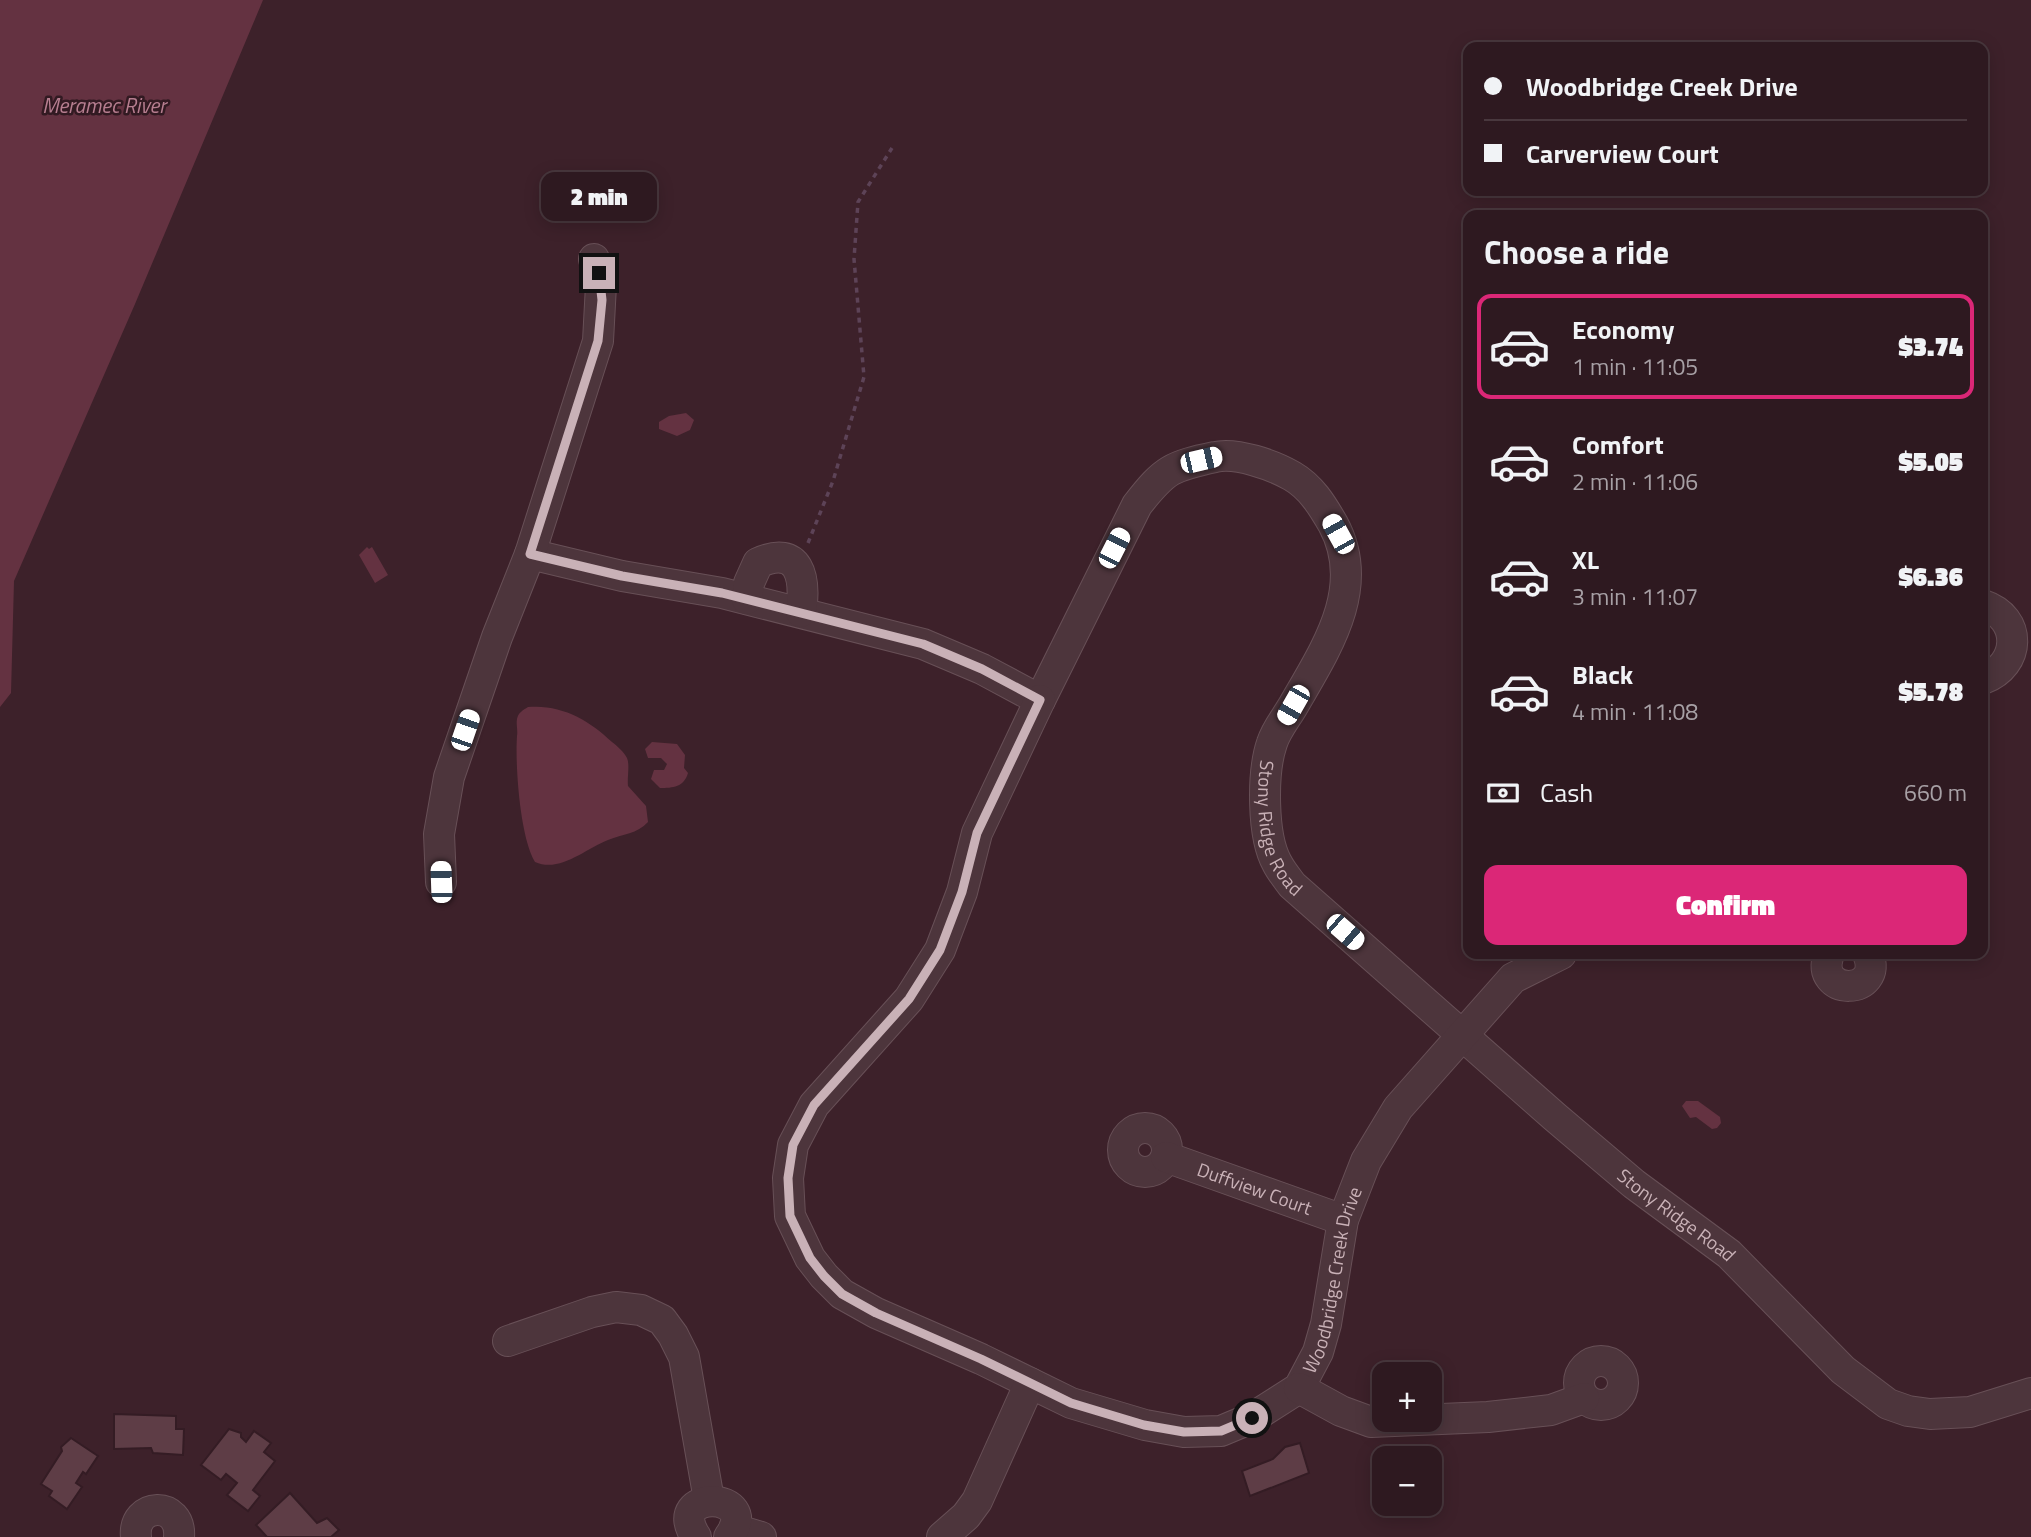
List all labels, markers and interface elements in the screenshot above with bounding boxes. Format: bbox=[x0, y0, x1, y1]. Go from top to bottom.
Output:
text: Woodbridge Creek Drive bbox=[1526, 67, 1798, 106]
water label: Meramec River bbox=[42, 89, 168, 121]
text: Carverview Court bbox=[1526, 134, 1719, 173]
callout: 2 min bbox=[541, 172, 657, 220]
text: 2 min bbox=[570, 179, 628, 214]
text: Choose a ride bbox=[1484, 228, 1669, 276]
route end bbox=[583, 257, 615, 289]
text: Economy bbox=[1572, 310, 1674, 349]
icon: car bbox=[1488, 315, 1551, 378]
text: $3.74 bbox=[1898, 327, 1963, 366]
text: 1 min · 11:05 bbox=[1572, 349, 1698, 384]
text: Comfort bbox=[1572, 425, 1664, 464]
icon: car bbox=[1488, 430, 1551, 493]
text: $5.05 bbox=[1898, 442, 1963, 481]
car bbox=[1179, 445, 1224, 475]
text: 2 min · 11:06 bbox=[1572, 464, 1698, 499]
car bbox=[1319, 511, 1358, 557]
car bbox=[1096, 525, 1133, 571]
text: XL bbox=[1572, 540, 1599, 579]
icon: car bbox=[1488, 545, 1551, 608]
text: $6.36 bbox=[1898, 557, 1963, 596]
text: 3 min · 11:07 bbox=[1572, 579, 1698, 614]
text: Black bbox=[1572, 655, 1633, 694]
icon: car bbox=[1488, 660, 1551, 723]
text: $5.78 bbox=[1898, 672, 1963, 711]
car bbox=[1274, 682, 1313, 728]
text: 4 min · 11:08 bbox=[1572, 694, 1698, 729]
car bbox=[449, 707, 482, 753]
street label: Stony Ridge Road bbox=[1251, 759, 1310, 902]
text: Cash bbox=[1540, 773, 1593, 812]
icon: cash bbox=[1484, 774, 1522, 812]
text: 660 m bbox=[1904, 775, 1967, 810]
car bbox=[430, 861, 453, 903]
button: Confirm bbox=[1484, 865, 1967, 945]
car bbox=[1323, 910, 1368, 954]
street label: Duffview Court bbox=[1193, 1154, 1316, 1222]
street label: Stony Ridge Road bbox=[1611, 1161, 1743, 1267]
street label: Woodbridge Creek Drive bbox=[1294, 1182, 1369, 1378]
map controls bbox=[1372, 1362, 1442, 1516]
button: + bbox=[1372, 1362, 1442, 1432]
route start bbox=[1236, 1402, 1268, 1434]
button: − bbox=[1372, 1446, 1442, 1516]

